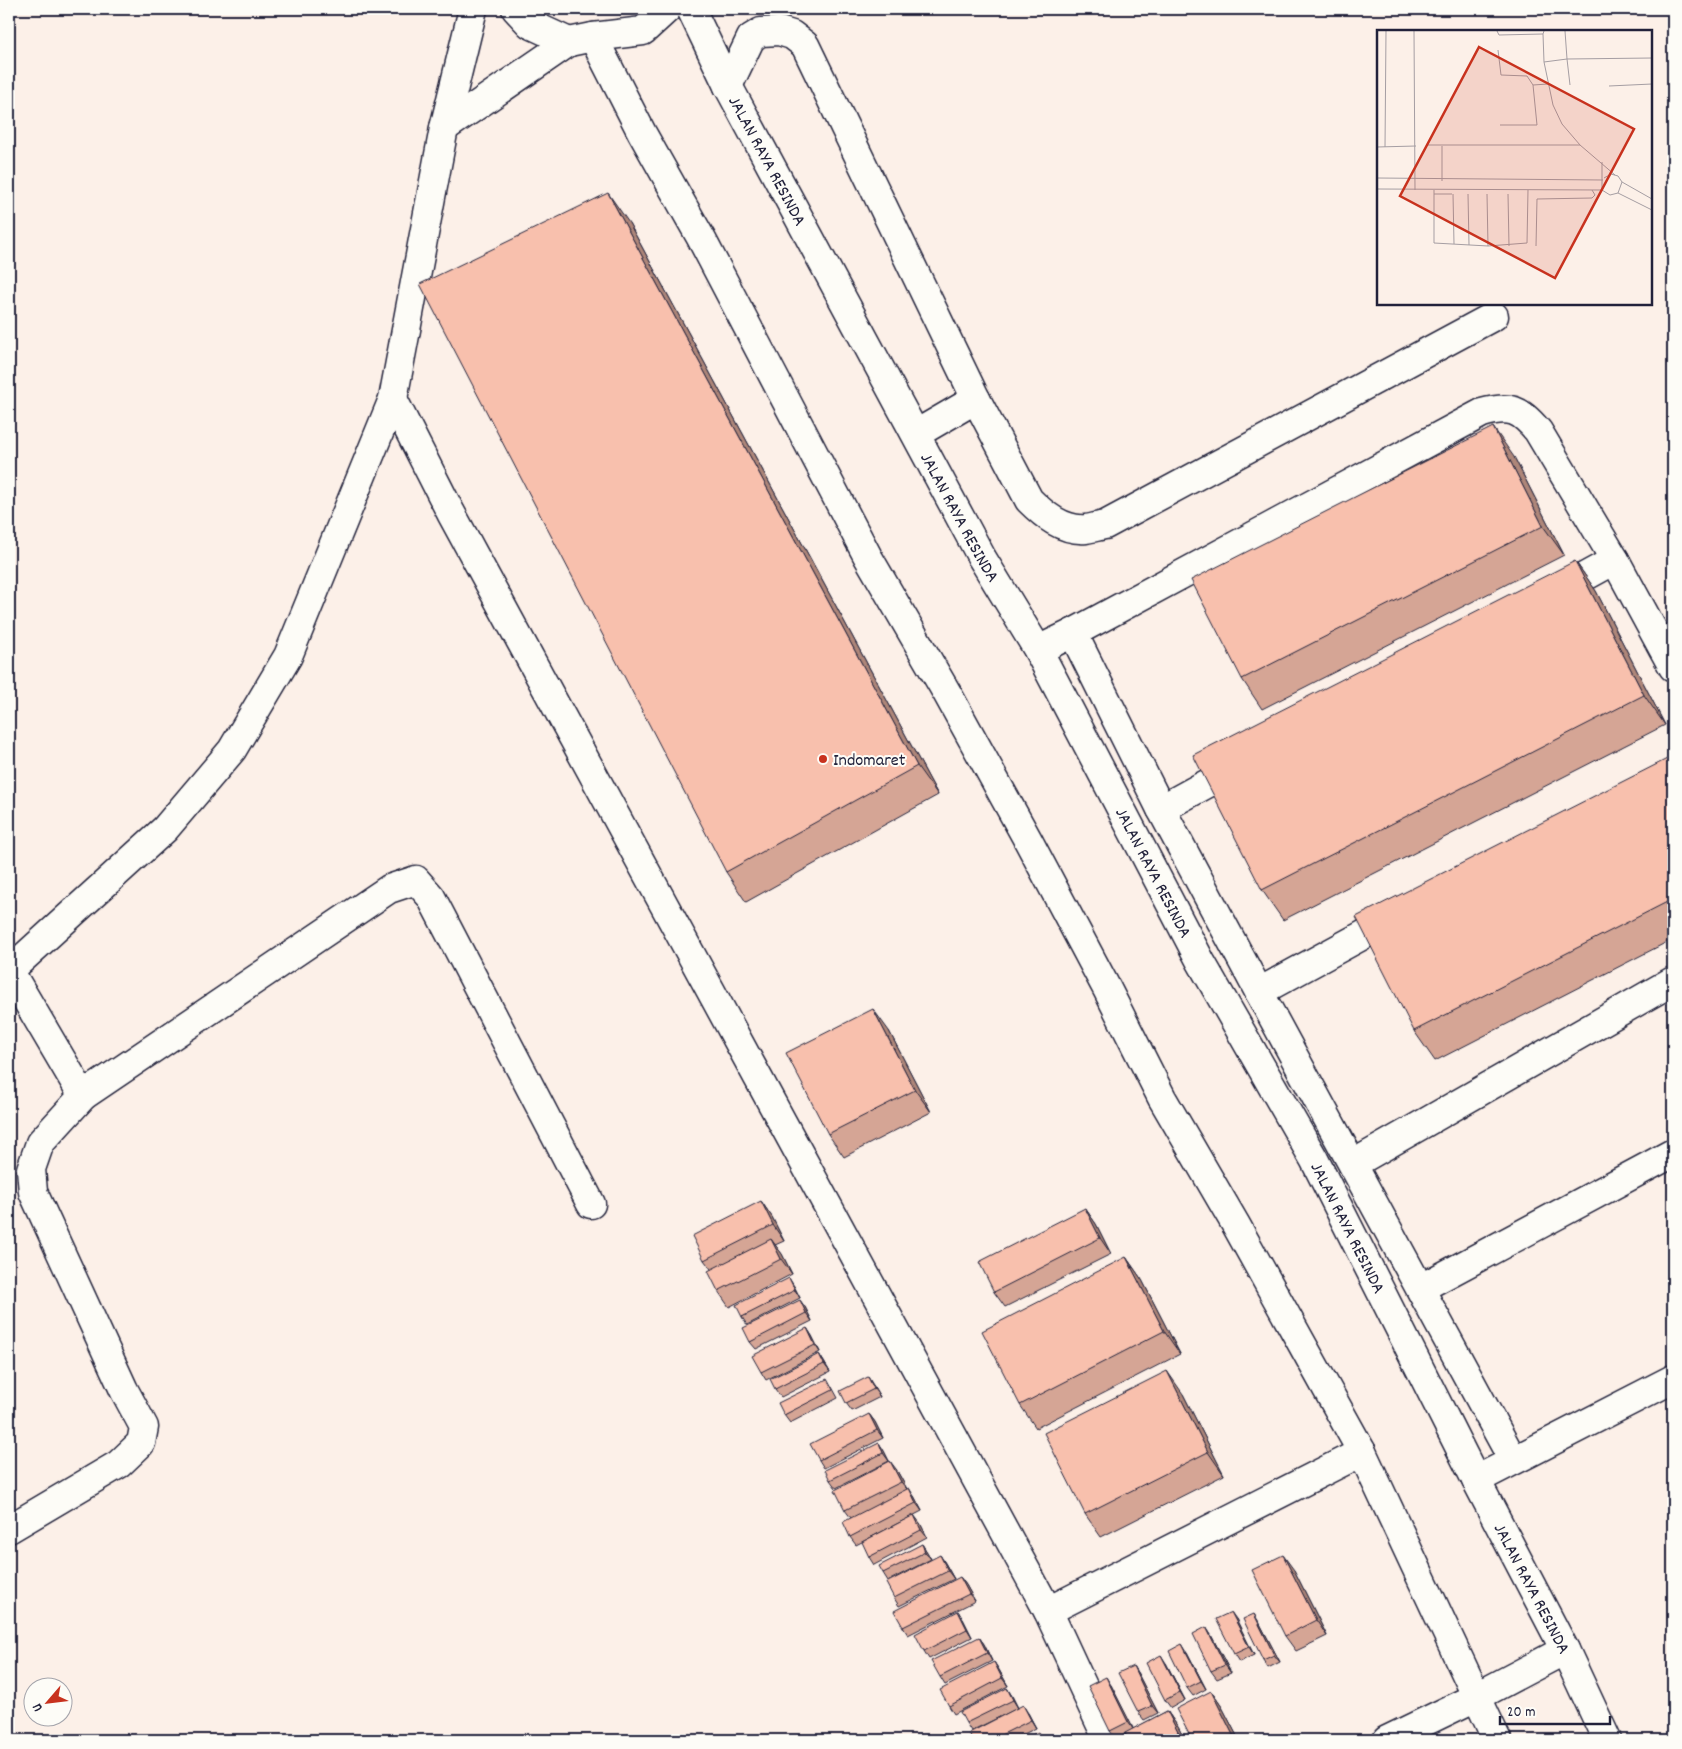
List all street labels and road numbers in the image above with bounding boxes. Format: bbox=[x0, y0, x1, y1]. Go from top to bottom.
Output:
street label: JALAN RAYA RESINDA bbox=[721, 92, 811, 231]
street label: JALAN RAYA RESINDA bbox=[913, 449, 1004, 588]
street label: JALAN RAYA RESINDA bbox=[1107, 804, 1197, 943]
street label: JALAN RAYA RESINDA bbox=[1303, 1159, 1390, 1299]
street label: JALAN RAYA RESINDA bbox=[1486, 1520, 1575, 1659]

